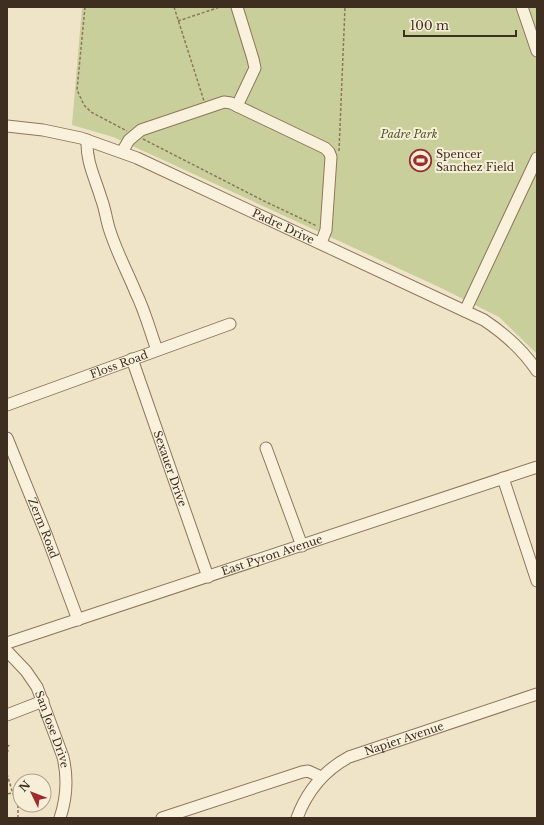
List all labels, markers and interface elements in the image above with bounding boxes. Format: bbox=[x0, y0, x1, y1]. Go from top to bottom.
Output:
scale bar bbox=[404, 12, 516, 38]
text: 100 m bbox=[410, 18, 449, 33]
park label: Padre Park bbox=[380, 127, 438, 141]
sports icon: Spencer Sanchez Field bbox=[407, 147, 433, 173]
place label: Spencer Sanchez Field bbox=[436, 147, 515, 174]
street label: Padre Drive bbox=[250, 206, 317, 247]
street label: Floss Road bbox=[88, 347, 150, 381]
street label: Sexauer Drive bbox=[150, 429, 190, 508]
street label: Zerm Road bbox=[25, 495, 62, 561]
street label: East Pyron Avenue bbox=[219, 532, 324, 578]
street label: San Jose Drive bbox=[32, 689, 72, 769]
street label: Napier Avenue bbox=[362, 719, 445, 758]
north arrow bbox=[12, 773, 52, 813]
text: N bbox=[16, 777, 34, 795]

